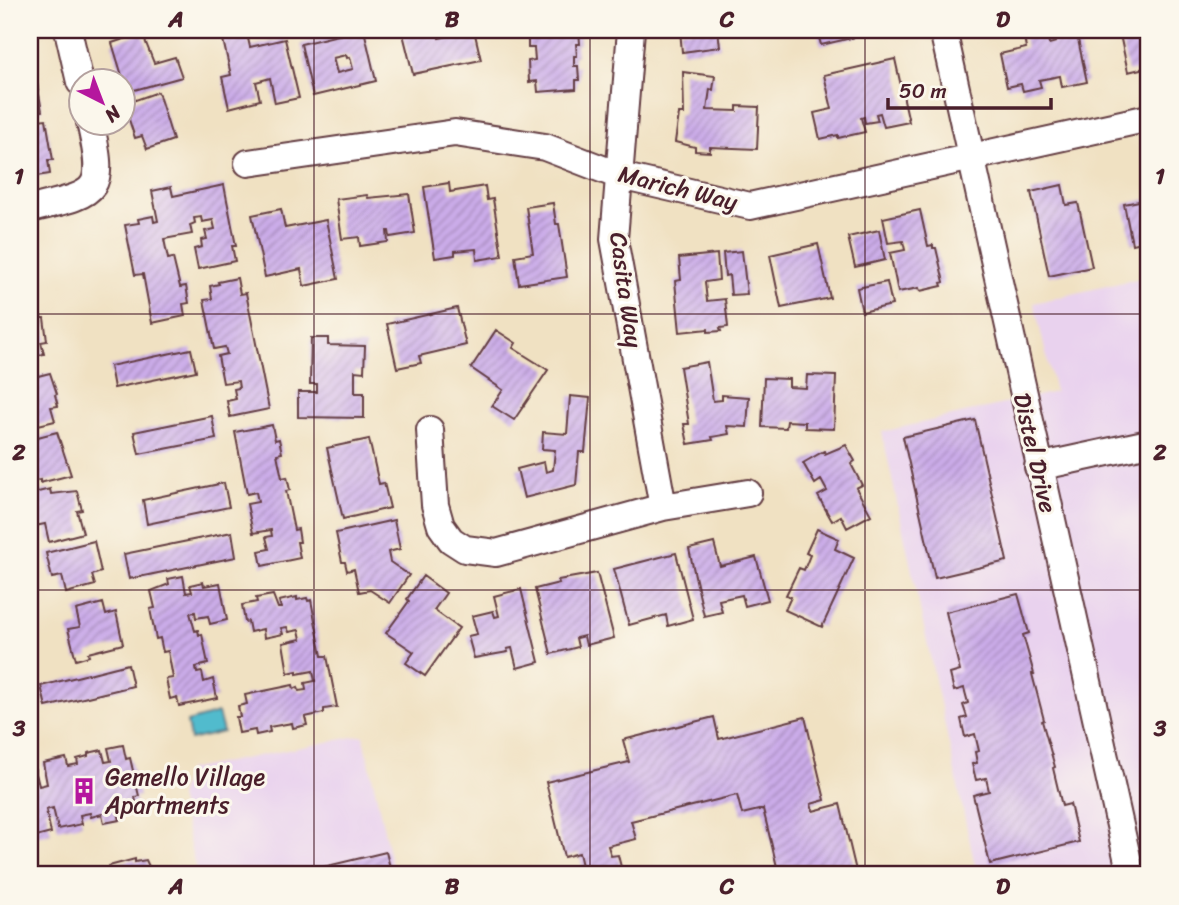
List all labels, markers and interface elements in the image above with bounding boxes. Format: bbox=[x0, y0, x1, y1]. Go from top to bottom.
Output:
text: A bbox=[167, 0, 184, 40]
text: B bbox=[445, 0, 460, 40]
text: C bbox=[719, 0, 735, 40]
text: D bbox=[996, 0, 1011, 40]
north arrow bbox=[66, 66, 136, 136]
scale bar bbox=[888, 66, 1051, 110]
text: 50 m bbox=[899, 72, 947, 110]
text: N bbox=[96, 97, 130, 131]
street label: Marich Way bbox=[614, 153, 743, 223]
text: 1 bbox=[14, 156, 24, 197]
text: 1 bbox=[1155, 156, 1165, 197]
street label: Casita Way bbox=[597, 229, 655, 351]
street label: Distel Drive bbox=[1001, 389, 1069, 517]
text: 2 bbox=[11, 432, 26, 473]
text: 2 bbox=[1152, 432, 1167, 473]
text: 3 bbox=[12, 708, 26, 749]
text: 3 bbox=[1153, 708, 1167, 749]
place label: Gemello Village Apartments bbox=[104, 756, 266, 826]
building icon: Gemello Village Apartments bbox=[69, 776, 99, 806]
text: A bbox=[167, 866, 184, 905]
text: B bbox=[445, 866, 460, 905]
text: C bbox=[719, 866, 735, 905]
text: D bbox=[996, 866, 1011, 905]

